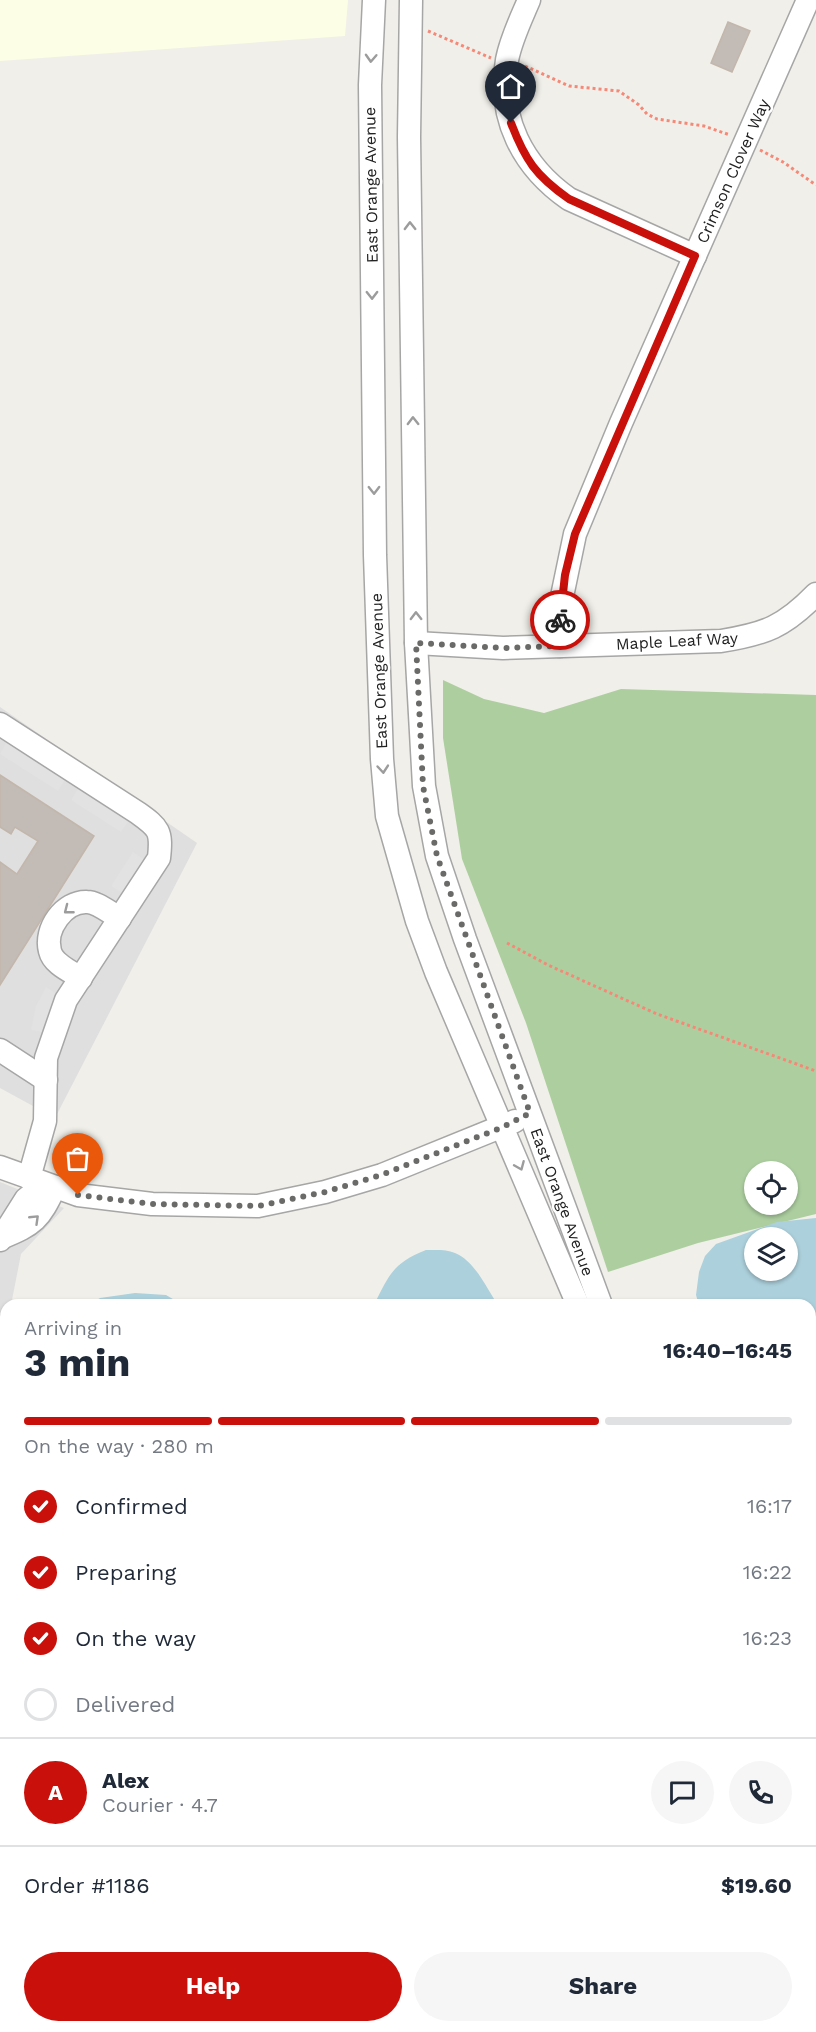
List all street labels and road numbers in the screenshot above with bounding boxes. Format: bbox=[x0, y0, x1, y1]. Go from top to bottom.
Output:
street label: Crimson Clover Way bbox=[693, 95, 774, 246]
street label: East Orange Avenue bbox=[360, 107, 382, 263]
street label: East Orange Avenue bbox=[367, 593, 391, 749]
street label: Maple Leaf Way bbox=[616, 628, 739, 654]
street label: East Orange Avenue bbox=[526, 1125, 598, 1279]

